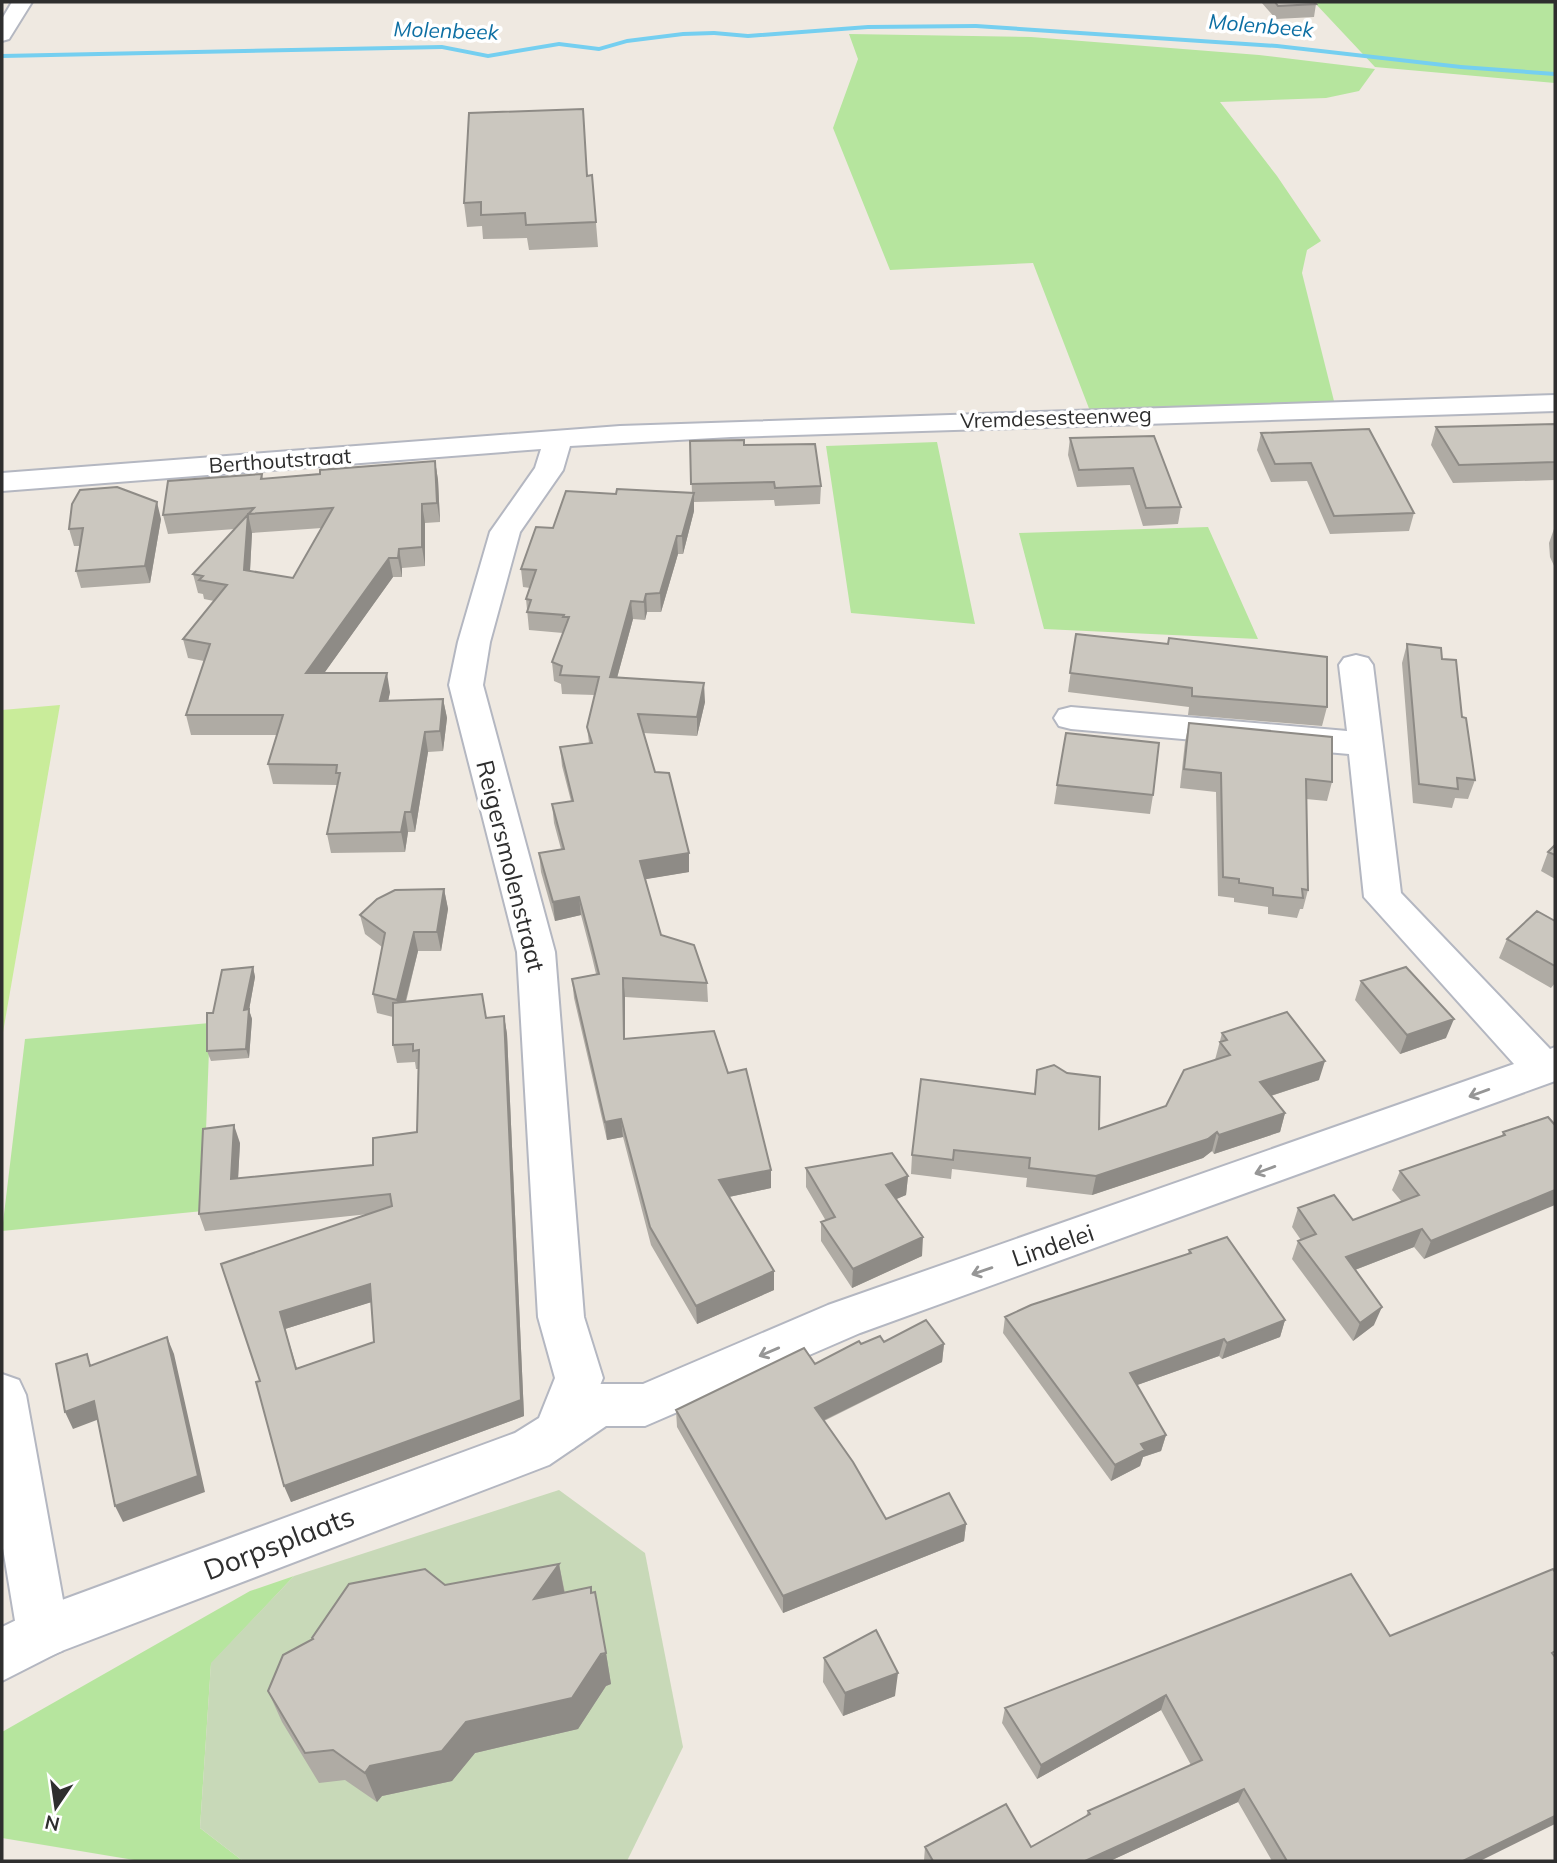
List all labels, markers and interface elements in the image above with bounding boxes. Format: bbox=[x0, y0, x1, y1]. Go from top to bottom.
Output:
water label: Molenbeek bbox=[1208, 7, 1316, 43]
water label: Molenbeek bbox=[393, 15, 500, 45]
street label: Vremdesesteenweg bbox=[960, 401, 1152, 433]
street label: Berthoutstraat bbox=[208, 442, 352, 478]
street label: Reigersmolenstraat bbox=[470, 757, 552, 975]
one-way arrow bbox=[1469, 1088, 1491, 1100]
one-way arrow bbox=[1255, 1165, 1277, 1177]
street label: Lindelei bbox=[1008, 1217, 1098, 1273]
one-way arrow bbox=[971, 1266, 993, 1278]
one-way arrow bbox=[759, 1346, 780, 1359]
street label: Dorpsplaats bbox=[199, 1498, 359, 1587]
north arrow bbox=[21, 1772, 91, 1842]
text: N bbox=[42, 1810, 62, 1837]

